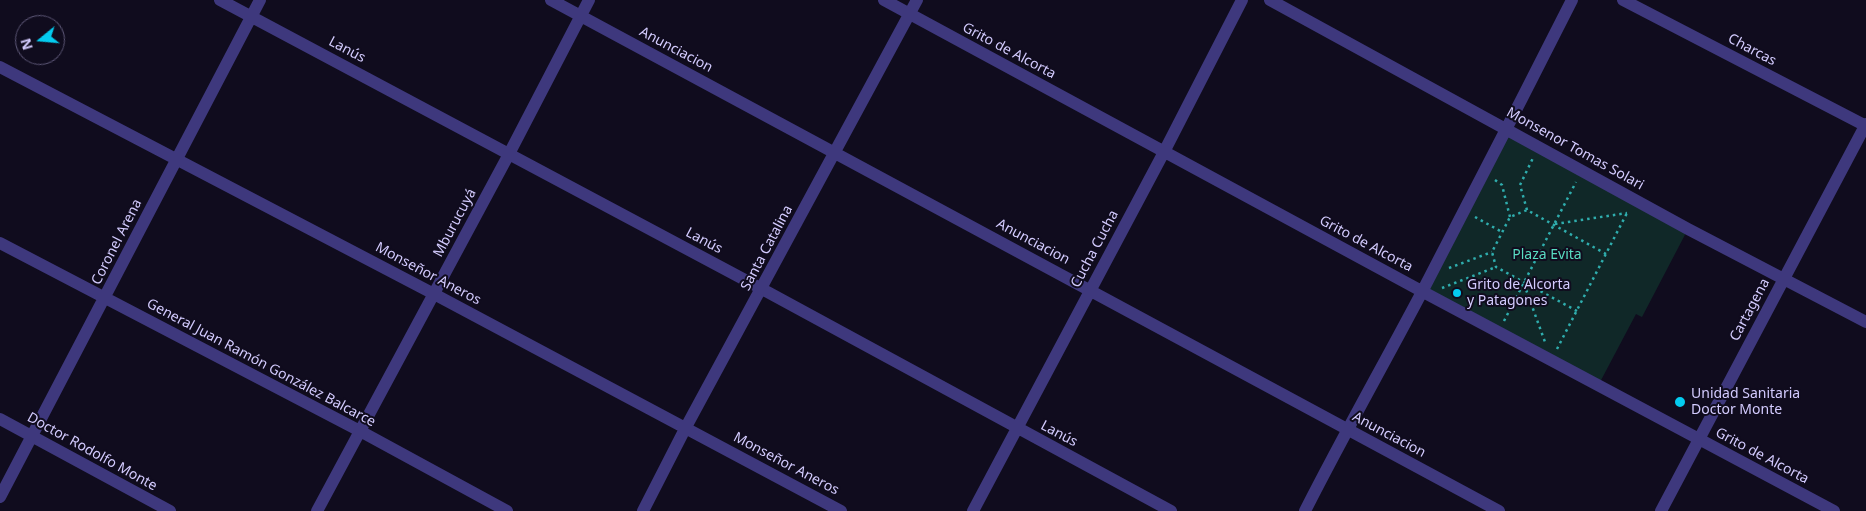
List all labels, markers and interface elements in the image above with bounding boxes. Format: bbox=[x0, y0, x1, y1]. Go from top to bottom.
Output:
north arrow bbox=[15, 15, 65, 65]
street label: Grito de Alcorta bbox=[959, 19, 1059, 83]
street label: Anunciacion bbox=[636, 24, 716, 76]
street label: Charcas bbox=[1725, 30, 1779, 70]
street label: Lanús bbox=[326, 33, 368, 67]
text: N bbox=[15, 36, 37, 52]
street label: Monsenor Tomas Solari bbox=[1503, 104, 1647, 194]
street label: Mburucuyá bbox=[430, 186, 480, 260]
street label: Coronel Arena bbox=[88, 196, 146, 288]
street label: Santa Catalina bbox=[737, 203, 797, 293]
street label: Cucha Cucha bbox=[1068, 207, 1122, 291]
street label: Grito de Alcorta bbox=[1316, 212, 1416, 276]
street label: Anunciacion bbox=[993, 216, 1073, 268]
street label: Lanús bbox=[683, 224, 725, 258]
street label: Monseñor Aneros bbox=[372, 239, 484, 309]
park label: Plaza Evita bbox=[1512, 247, 1582, 263]
street label: Cartagena bbox=[1727, 276, 1773, 344]
place label: Grito de Alcorta y Patagones bbox=[1467, 277, 1570, 310]
marker: Grito de Alcorta y Patagones bbox=[1451, 287, 1463, 299]
street label: General Juan Ramón González Balcarce bbox=[144, 295, 378, 431]
place label: Unidad Sanitaria Doctor Monte bbox=[1691, 386, 1800, 418]
marker: Unidad Sanitaria Doctor Monte bbox=[1673, 395, 1687, 409]
street label: Doctor Rodolfo Monte bbox=[24, 409, 160, 495]
street label: Anunciacion bbox=[1349, 409, 1429, 461]
street label: Lanús bbox=[1038, 417, 1080, 451]
street label: Grito de Alcorta bbox=[1712, 424, 1812, 488]
street label: Monseñor Aneros bbox=[730, 429, 842, 499]

